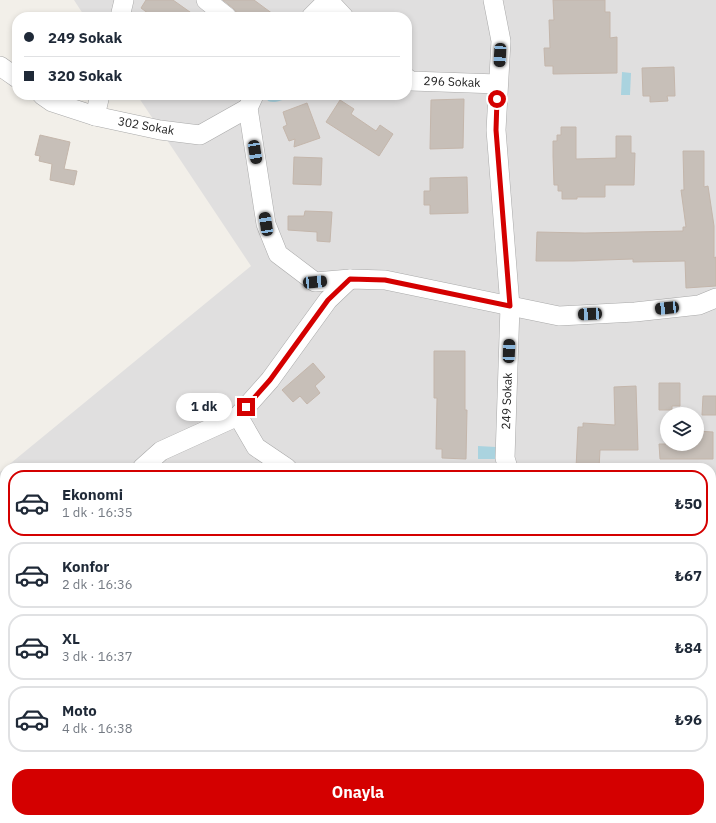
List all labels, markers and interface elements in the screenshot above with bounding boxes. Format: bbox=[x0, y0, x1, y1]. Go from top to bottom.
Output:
text: 249 Sokak bbox=[48, 28, 122, 47]
car bbox=[493, 43, 507, 67]
text: 320 Sokak bbox=[48, 66, 122, 85]
street label: 296 Sokak bbox=[423, 73, 481, 90]
route start bbox=[488, 90, 506, 108]
street label: 302 Sokak bbox=[117, 113, 176, 138]
car bbox=[247, 139, 263, 165]
car bbox=[258, 211, 274, 237]
car bbox=[303, 275, 327, 289]
car bbox=[654, 301, 680, 315]
car bbox=[578, 307, 602, 321]
car bbox=[503, 339, 515, 363]
street label: 249 Sokak bbox=[498, 372, 515, 430]
callout: 1 dk bbox=[176, 393, 232, 421]
text: 1 dk bbox=[191, 398, 217, 415]
route end bbox=[237, 398, 255, 416]
map controls bbox=[660, 407, 704, 451]
button: layers bbox=[660, 407, 704, 451]
icon: car bbox=[14, 485, 50, 521]
text: Ekonomi bbox=[62, 485, 123, 504]
text: ₺50 bbox=[675, 494, 702, 513]
text: 1 dk · 16:35 bbox=[62, 504, 133, 521]
icon: car bbox=[14, 557, 50, 593]
text: Konfor bbox=[62, 557, 109, 576]
text: ₺67 bbox=[675, 566, 702, 585]
text: 2 dk · 16:36 bbox=[62, 576, 133, 593]
icon: car bbox=[14, 629, 50, 665]
text: XL bbox=[62, 629, 80, 648]
text: ₺84 bbox=[675, 638, 702, 657]
text: 3 dk · 16:37 bbox=[62, 648, 133, 665]
icon: car bbox=[14, 701, 50, 737]
text: Moto bbox=[62, 701, 97, 720]
text: ₺96 bbox=[675, 710, 702, 729]
text: 4 dk · 16:38 bbox=[62, 720, 133, 737]
button: Onayla bbox=[12, 769, 704, 815]

